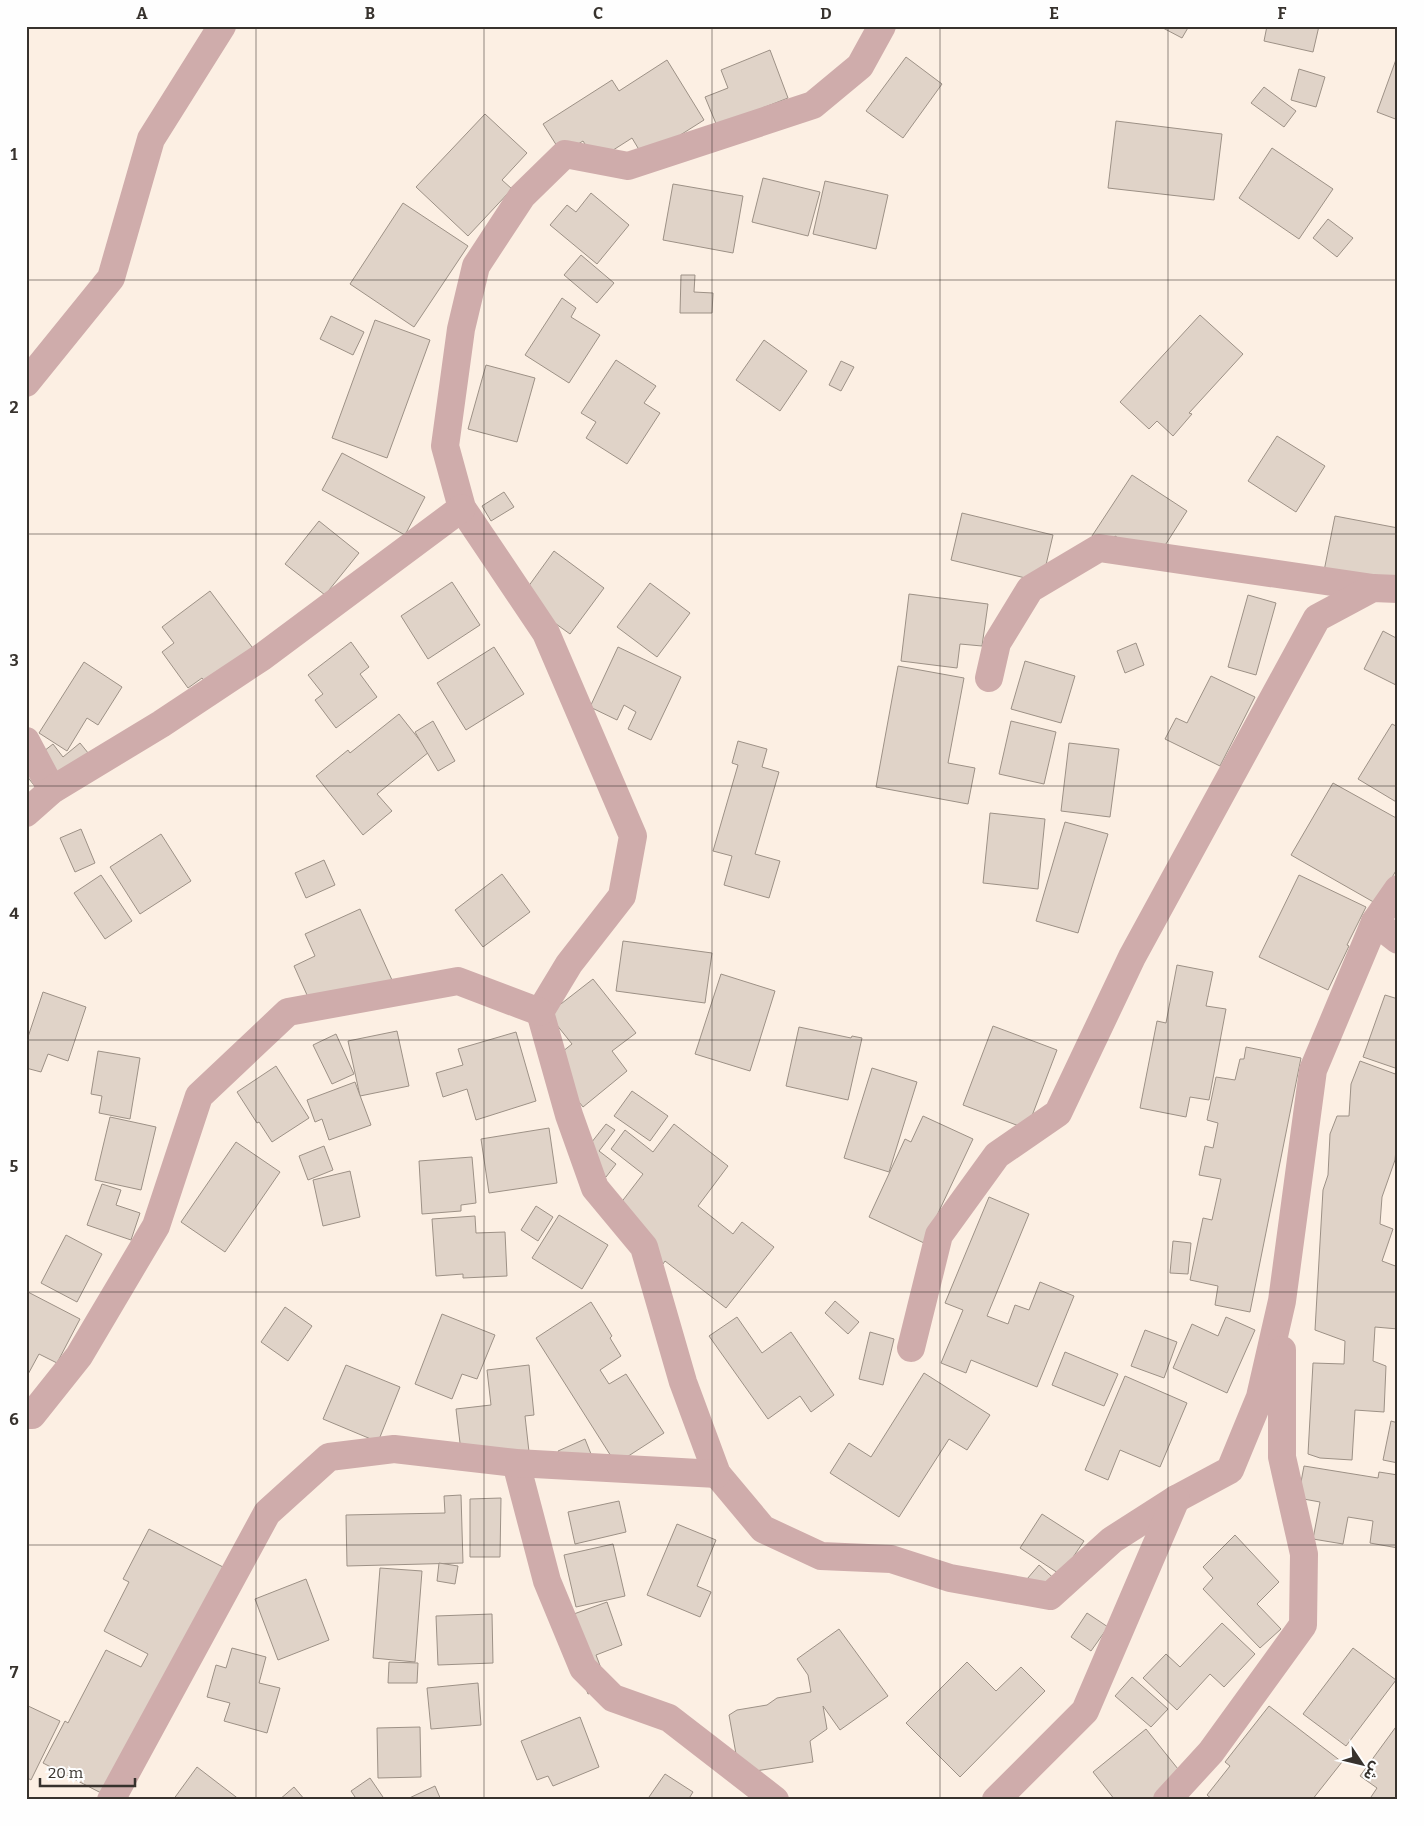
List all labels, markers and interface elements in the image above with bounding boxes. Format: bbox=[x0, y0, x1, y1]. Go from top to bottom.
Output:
text: A bbox=[136, 4, 148, 23]
text: B bbox=[365, 4, 375, 23]
text: C bbox=[593, 4, 603, 23]
text: D bbox=[820, 4, 832, 23]
text: E bbox=[1049, 4, 1059, 23]
text: F bbox=[1278, 4, 1287, 23]
text: 1 bbox=[11, 145, 18, 164]
text: 2 bbox=[9, 398, 19, 417]
text: 3 bbox=[9, 651, 19, 670]
text: 4 bbox=[9, 904, 19, 923]
text: 5 bbox=[10, 1157, 19, 1176]
text: 6 bbox=[9, 1410, 19, 1429]
text: 7 bbox=[10, 1663, 19, 1682]
north arrow bbox=[1336, 1738, 1386, 1788]
scale bar bbox=[40, 1756, 135, 1788]
text: ش bbox=[1360, 1758, 1385, 1784]
text: 20 m bbox=[48, 1764, 84, 1782]

